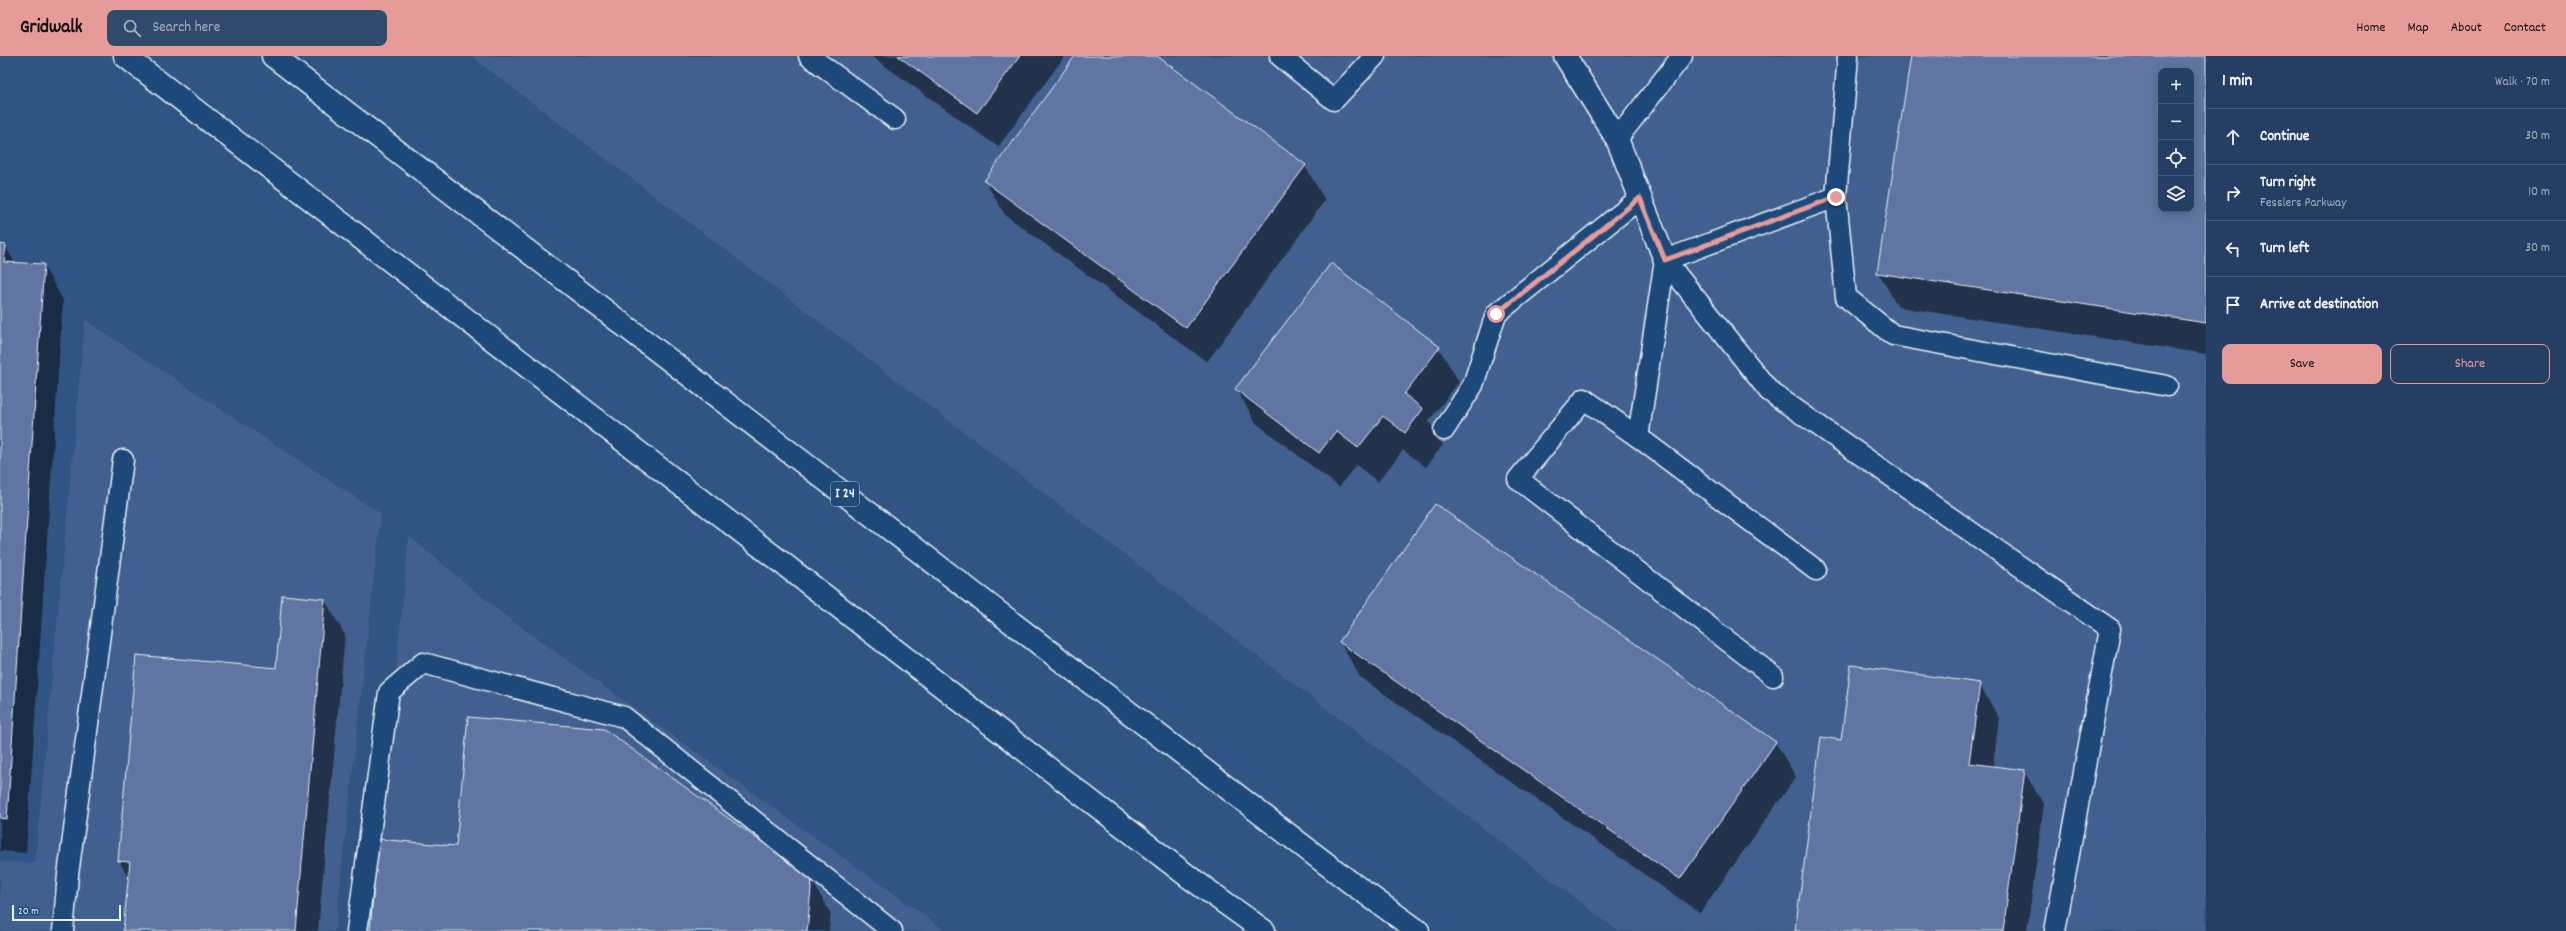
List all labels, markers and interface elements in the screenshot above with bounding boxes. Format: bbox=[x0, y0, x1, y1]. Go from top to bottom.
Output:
search box bbox=[107, 10, 387, 46]
text: Gridwalk bbox=[20, 15, 83, 42]
icon: search bbox=[121, 17, 143, 39]
text: Search here bbox=[153, 17, 220, 39]
text: Home bbox=[2356, 18, 2385, 38]
text: Map bbox=[2407, 18, 2429, 38]
text: About bbox=[2451, 18, 2482, 38]
text: Contact bbox=[2504, 18, 2546, 38]
map controls bbox=[2158, 68, 2194, 212]
button: + bbox=[2158, 68, 2194, 104]
text: 1 min bbox=[2222, 70, 2252, 94]
text: Walk · 70 m bbox=[2495, 73, 2550, 92]
button: − bbox=[2158, 104, 2194, 140]
icon: ahead bbox=[2222, 126, 2244, 148]
text: Continue bbox=[2260, 126, 2309, 148]
text: 30 m bbox=[2525, 127, 2550, 146]
button: locate bbox=[2158, 140, 2194, 176]
text: Turn right bbox=[2260, 172, 2316, 194]
button: layers bbox=[2158, 176, 2194, 212]
icon: right bbox=[2222, 182, 2244, 204]
text: 10 m bbox=[2528, 183, 2550, 202]
route end bbox=[1827, 188, 1845, 206]
text: Fesslers Parkway bbox=[2260, 194, 2346, 213]
icon: left bbox=[2222, 238, 2244, 260]
text: Turn left bbox=[2260, 238, 2309, 260]
text: 30 m bbox=[2525, 239, 2550, 258]
icon: arrive bbox=[2222, 294, 2244, 316]
text: Arrive at destination bbox=[2260, 294, 2378, 316]
route start bbox=[1487, 305, 1505, 323]
button: Save bbox=[2222, 344, 2382, 384]
button: Share bbox=[2390, 344, 2550, 384]
road number: I 24 bbox=[831, 482, 859, 506]
scale bar bbox=[12, 903, 121, 922]
text: 20 m bbox=[18, 904, 39, 920]

